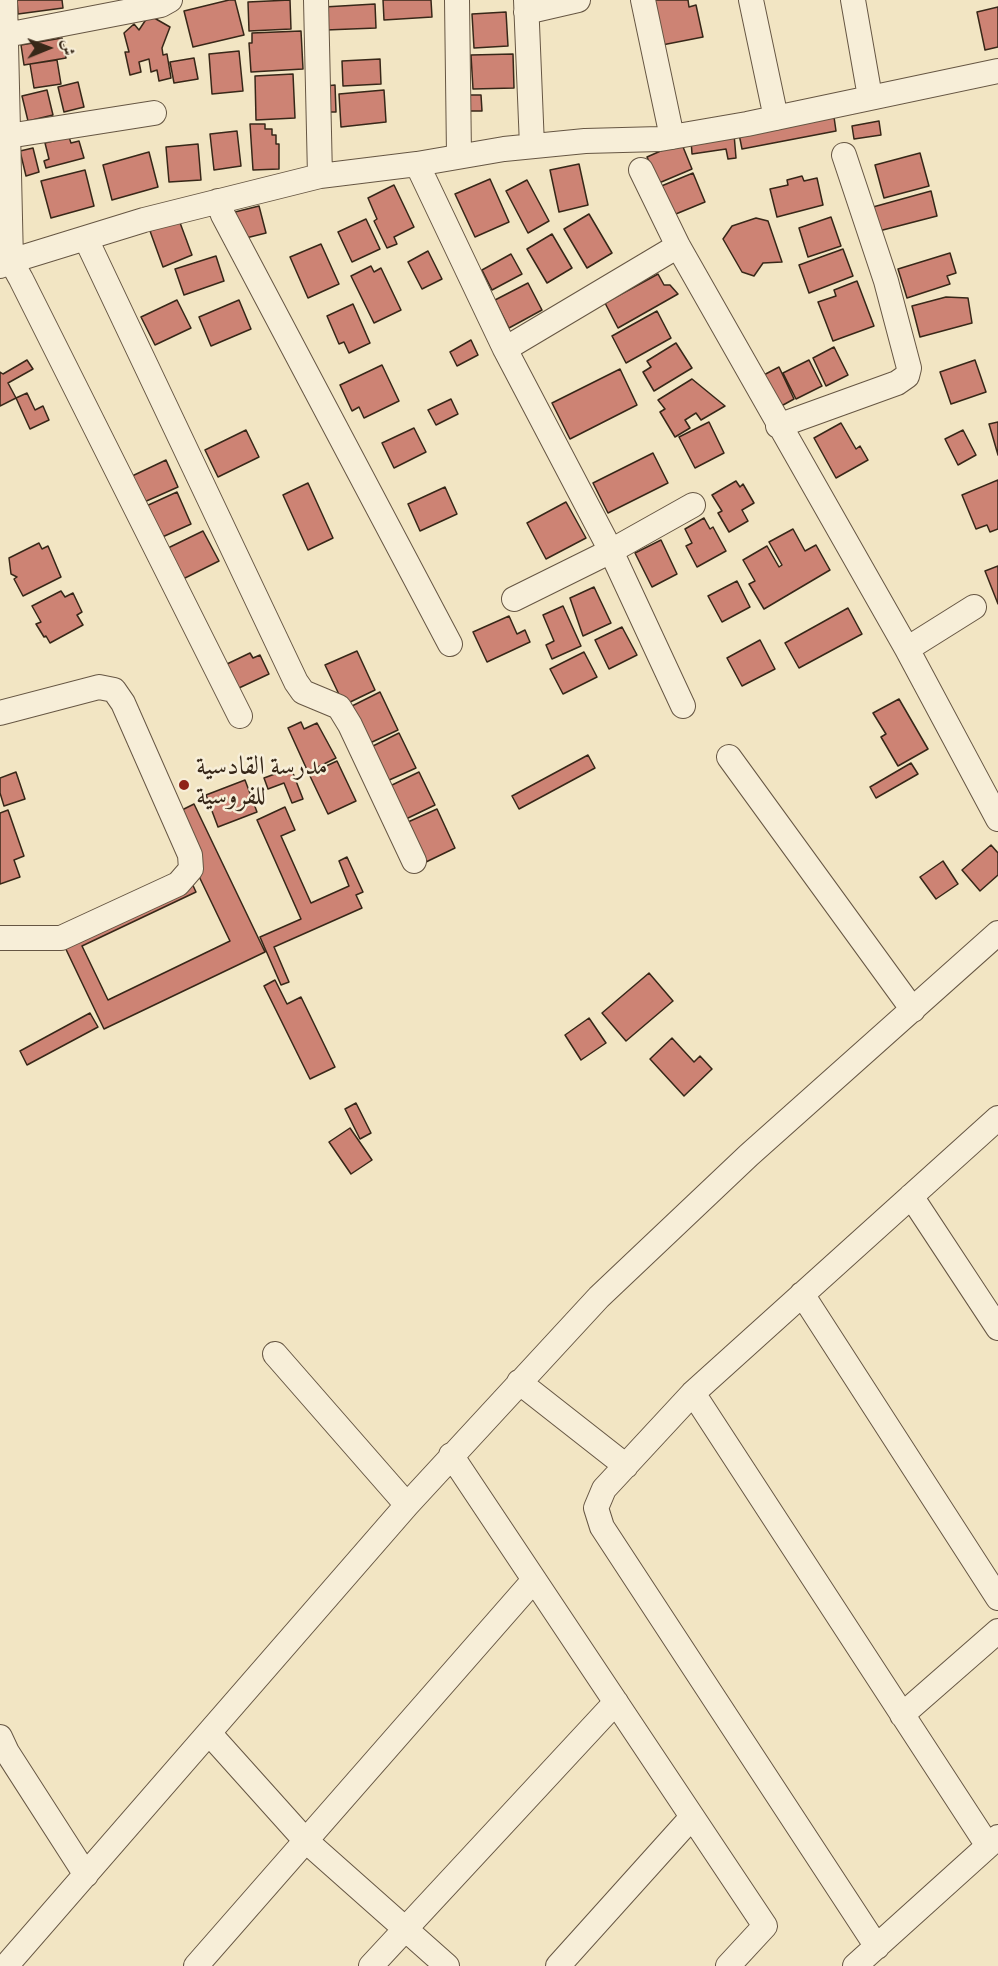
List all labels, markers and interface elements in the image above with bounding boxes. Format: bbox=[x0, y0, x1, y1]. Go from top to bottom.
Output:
north arrow bbox=[18, 18, 78, 78]
text: ش bbox=[55, 40, 78, 56]
place label: مدرسة القادسية للفروسية bbox=[196, 754, 328, 816]
marker: مدرسة القادسية للفروسية bbox=[177, 778, 191, 792]

